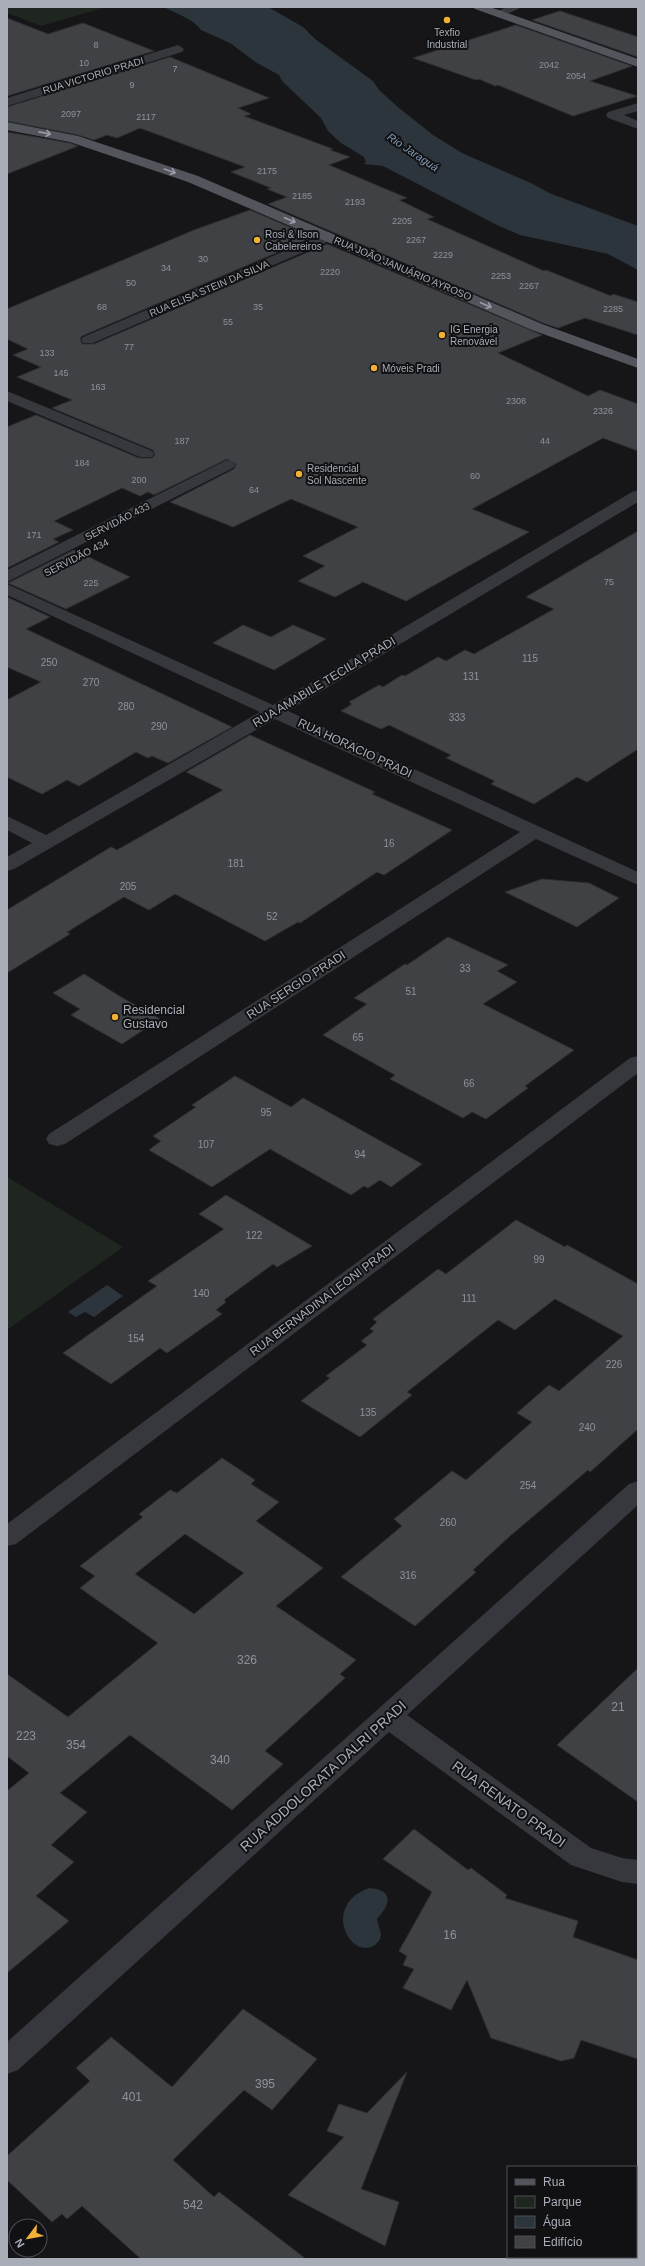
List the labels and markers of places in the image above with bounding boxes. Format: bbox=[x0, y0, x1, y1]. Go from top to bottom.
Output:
marker: Texfio Industrial bbox=[442, 15, 452, 25]
place label: Texfio Industrial bbox=[427, 27, 467, 50]
place label: Rosi & Ilson Cabelereiros bbox=[265, 229, 322, 252]
marker: Rosi & Ilson Cabelereiros bbox=[252, 235, 262, 245]
place label: IG Energia Renovável bbox=[450, 324, 498, 347]
marker: IG Energia Renovável bbox=[437, 330, 447, 340]
marker: Móveis Pradi bbox=[369, 363, 379, 373]
place label: Móveis Pradi bbox=[382, 363, 440, 374]
place label: Residencial Sol Nascente bbox=[307, 463, 367, 486]
marker: Residencial Sol Nascente bbox=[294, 469, 304, 479]
place label: Residencial Gustavo bbox=[123, 1003, 185, 1031]
marker: Residencial Gustavo bbox=[110, 1012, 120, 1022]

